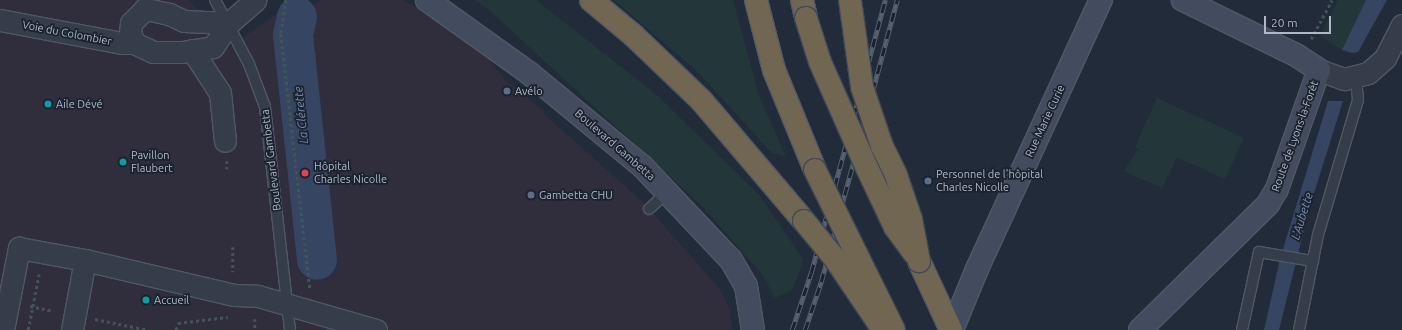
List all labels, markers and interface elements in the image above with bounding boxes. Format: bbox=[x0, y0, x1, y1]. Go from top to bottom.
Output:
scale bar bbox=[1266, 8, 1333, 34]
text: 20 m bbox=[1271, 16, 1298, 29]
street label: Voie du Colombier bbox=[21, 18, 113, 48]
street label: Route de Lyons-la-Forêt bbox=[1269, 79, 1321, 193]
street label: Rue Marie Curie bbox=[1022, 83, 1068, 159]
place label: Avélo bbox=[515, 84, 543, 98]
water label: La Clérette bbox=[291, 86, 311, 144]
marker: Avélo bbox=[502, 86, 512, 96]
place label: Aile Dévé bbox=[56, 97, 103, 111]
marker: Aile Dévé bbox=[43, 99, 53, 109]
street label: Boulevard Gambetta bbox=[572, 107, 658, 183]
street label: Boulevard Gambetta bbox=[258, 109, 284, 211]
place label: Pavillon Flaubert bbox=[131, 149, 173, 175]
marker: Pavillon Flaubert bbox=[118, 157, 128, 167]
place label: Hôpital Charles Nicolle bbox=[314, 160, 387, 186]
marker: Hôpital Charles Nicolle bbox=[299, 167, 311, 179]
place label: Personnel de l'hôpital Charles Nicolle bbox=[936, 168, 1043, 194]
marker: Personnel de l'hôpital Charles Nicolle bbox=[923, 176, 933, 186]
place label: Gambetta CHU bbox=[539, 188, 613, 202]
marker: Gambetta CHU bbox=[526, 190, 536, 200]
water label: L'Aubette bbox=[1288, 191, 1316, 241]
place label: Accueil bbox=[154, 293, 189, 307]
marker: Accueil bbox=[141, 295, 151, 305]

